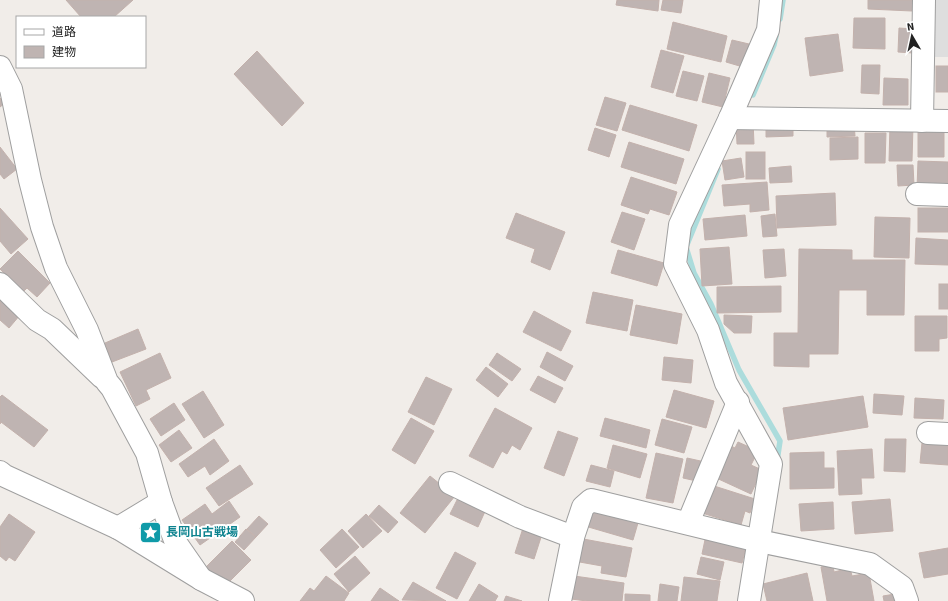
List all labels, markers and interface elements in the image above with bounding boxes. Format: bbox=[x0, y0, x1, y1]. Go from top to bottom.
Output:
legend bbox=[16, 16, 146, 68]
north arrow bbox=[892, 16, 932, 56]
text: N bbox=[906, 19, 915, 35]
text: 道路 bbox=[52, 24, 76, 41]
text: 建物 bbox=[52, 44, 76, 61]
place icon: 長岡山古戦場 bbox=[138, 519, 164, 545]
place label: 長岡山古戦場 bbox=[166, 524, 238, 541]

